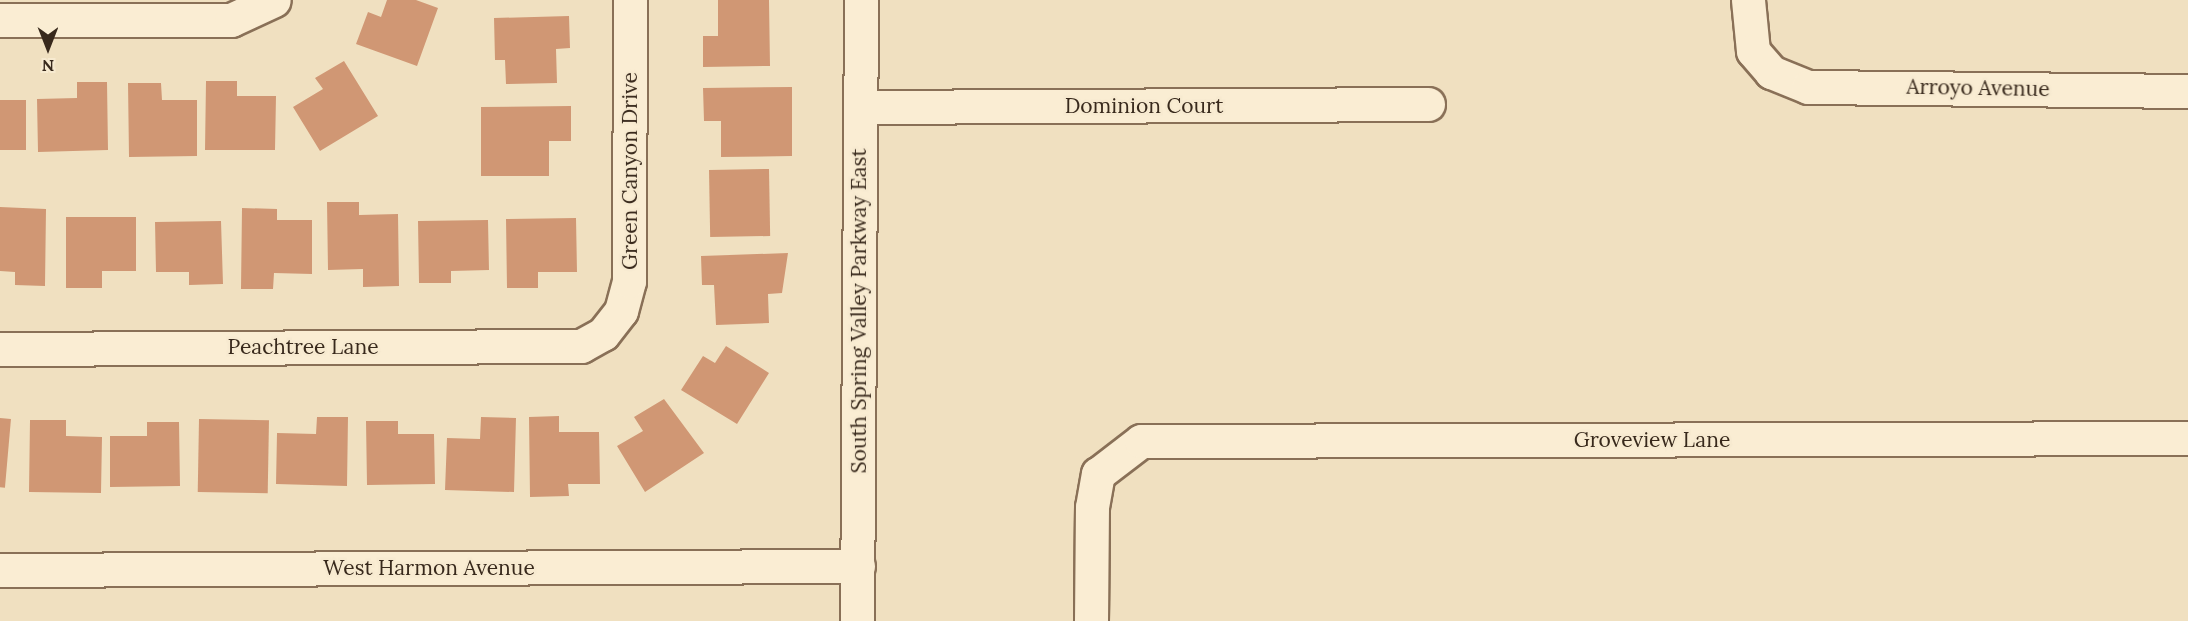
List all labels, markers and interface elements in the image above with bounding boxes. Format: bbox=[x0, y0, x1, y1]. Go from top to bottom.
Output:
north arrow bbox=[18, 18, 78, 78]
text: N bbox=[42, 56, 54, 76]
street label: Green Canyon Drive bbox=[617, 72, 643, 270]
street label: Arroyo Avenue bbox=[1906, 74, 2050, 102]
street label: Dominion Court bbox=[1065, 93, 1223, 119]
street label: South Spring Valley Parkway East bbox=[846, 149, 872, 473]
street label: Peachtree Lane bbox=[227, 334, 379, 360]
street label: Groveview Lane bbox=[1574, 427, 1730, 453]
street label: West Harmon Avenue bbox=[323, 555, 535, 581]

